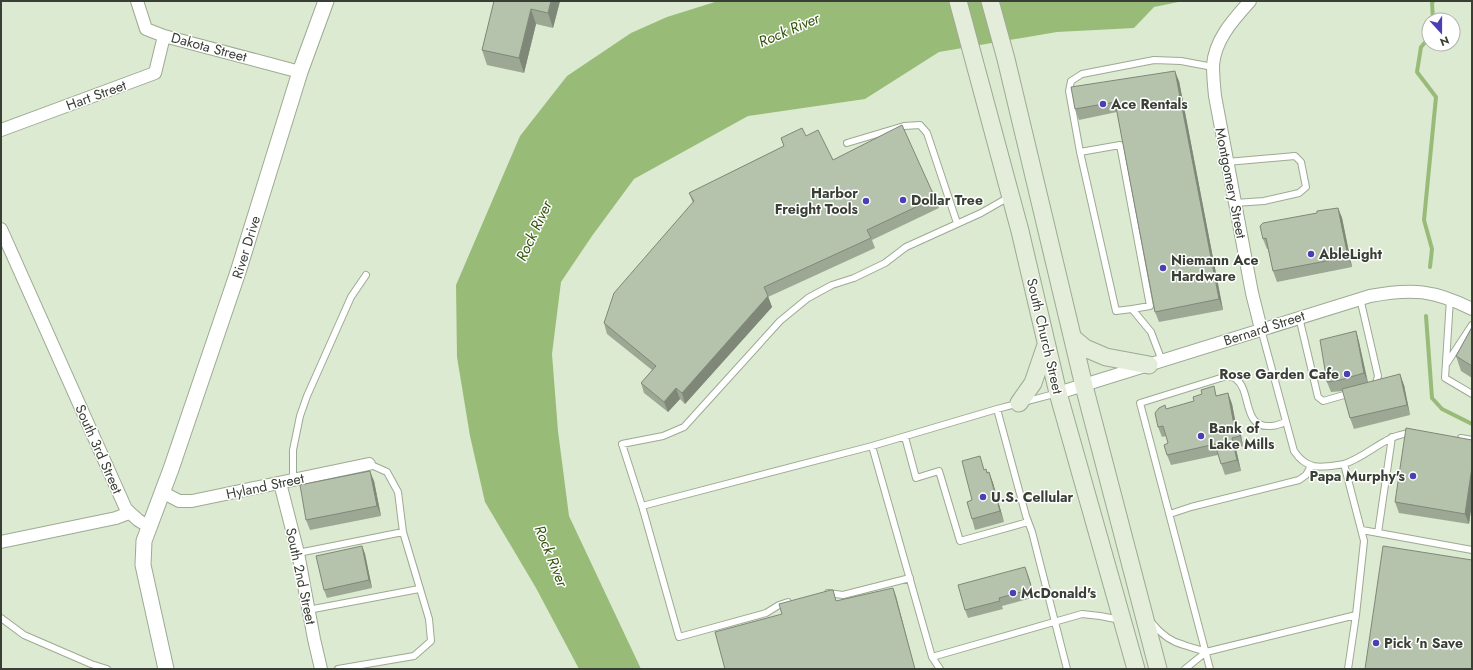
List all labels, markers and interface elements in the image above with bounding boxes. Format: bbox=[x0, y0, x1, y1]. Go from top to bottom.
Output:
water label: Rock River bbox=[755, 7, 824, 53]
north arrow bbox=[1421, 12, 1461, 52]
street label: Dakota Street bbox=[169, 27, 250, 67]
text: N bbox=[1438, 32, 1452, 50]
street label: Hart Street bbox=[63, 75, 129, 115]
place label: Ace Rentals bbox=[1110, 94, 1188, 114]
marker: Ace Rentals bbox=[1098, 99, 1108, 109]
street label: Montgomery Street bbox=[1210, 126, 1252, 241]
place label: Harbor Freight Tools bbox=[775, 183, 859, 219]
place label: Dollar Tree bbox=[911, 190, 983, 210]
marker: Dollar Tree bbox=[898, 195, 908, 205]
water label: Rock River bbox=[510, 196, 558, 265]
marker: Harbor Freight Tools bbox=[861, 196, 871, 206]
street label: River Drive bbox=[227, 213, 265, 281]
place label: AbleLight bbox=[1318, 244, 1382, 264]
marker: AbleLight bbox=[1306, 249, 1316, 259]
place label: Niemann Ace Hardware bbox=[1171, 250, 1259, 286]
marker: Niemann Ace Hardware bbox=[1158, 263, 1168, 273]
street label: South Church Street bbox=[1022, 276, 1068, 396]
street label: Bernard Street bbox=[1221, 305, 1308, 351]
place label: Rose Garden Cafe bbox=[1219, 364, 1339, 384]
marker: Rose Garden Cafe bbox=[1342, 369, 1352, 379]
street label: South 3rd Street bbox=[70, 401, 128, 497]
place label: Bank of Lake Mills bbox=[1209, 418, 1275, 454]
marker: Bank of Lake Mills bbox=[1196, 431, 1206, 441]
place label: Papa Murphy's bbox=[1309, 466, 1406, 486]
street label: Hyland Street bbox=[224, 468, 306, 504]
marker: Papa Murphy's bbox=[1408, 471, 1418, 481]
place label: U.S. Cellular bbox=[991, 487, 1074, 507]
marker: U.S. Cellular bbox=[978, 492, 988, 502]
water label: Rock River bbox=[529, 522, 574, 591]
street label: South 2nd Street bbox=[281, 526, 321, 627]
place label: McDonald's bbox=[1021, 583, 1097, 603]
marker: McDonald's bbox=[1008, 588, 1018, 598]
place label: Pick 'n Save bbox=[1384, 633, 1463, 653]
marker: Pick 'n Save bbox=[1371, 638, 1381, 648]

